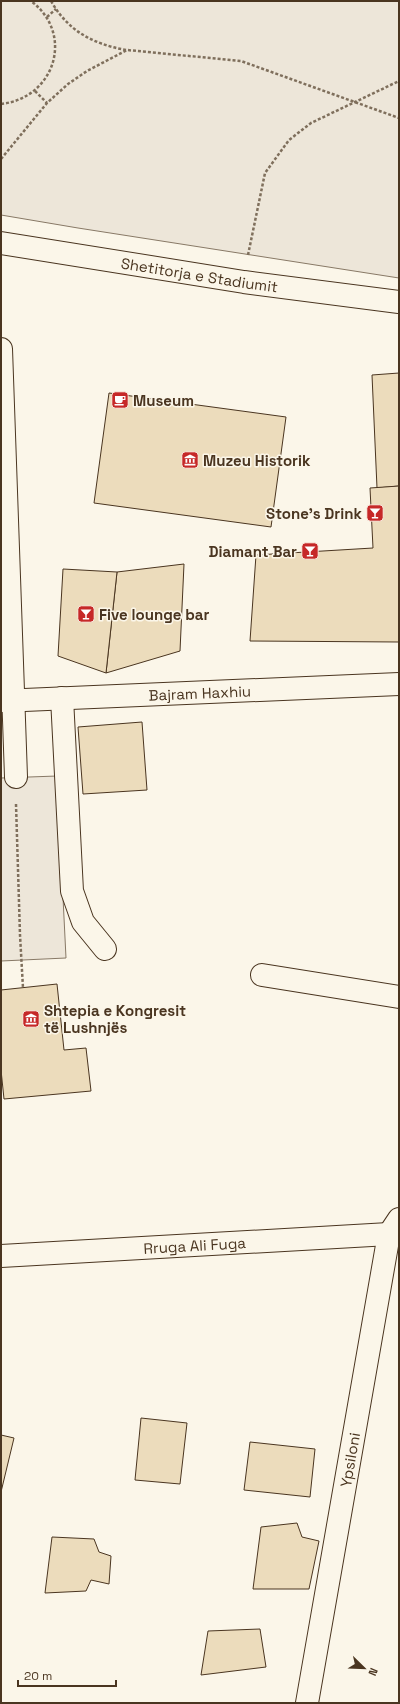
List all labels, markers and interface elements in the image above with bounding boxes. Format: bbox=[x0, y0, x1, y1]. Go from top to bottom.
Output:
street label: Shetitorja e Stadiumit bbox=[120, 253, 279, 296]
cafe icon: Museum bbox=[110, 390, 130, 410]
place label: Museum bbox=[133, 391, 194, 410]
museum icon: Muzeu Historik bbox=[180, 450, 200, 470]
place label: Muzeu Historik bbox=[203, 451, 311, 470]
bar icon: Stone's Drink bbox=[365, 503, 385, 523]
place label: Stone's Drink bbox=[266, 504, 363, 523]
bar icon: Diamant Bar bbox=[300, 541, 320, 561]
place label: Diamant Bar bbox=[209, 542, 297, 561]
bar icon: Five lounge bar bbox=[76, 604, 96, 624]
place label: Five lounge bar bbox=[99, 605, 209, 624]
street label: Bajram Haxhiu bbox=[148, 681, 251, 704]
place label: Shtepia e Kongresit të Lushnjës bbox=[44, 1001, 186, 1037]
museum icon: Shtepia e Kongresit të Lushnjës bbox=[21, 1009, 41, 1029]
street label: Rruga Ali Fuga bbox=[143, 1233, 247, 1257]
street label: Ypsiloni bbox=[335, 1431, 364, 1489]
north arrow bbox=[344, 1648, 384, 1688]
scale bar bbox=[18, 1662, 116, 1688]
text: N bbox=[365, 1666, 381, 1678]
text: 20 m bbox=[24, 1668, 52, 1684]

